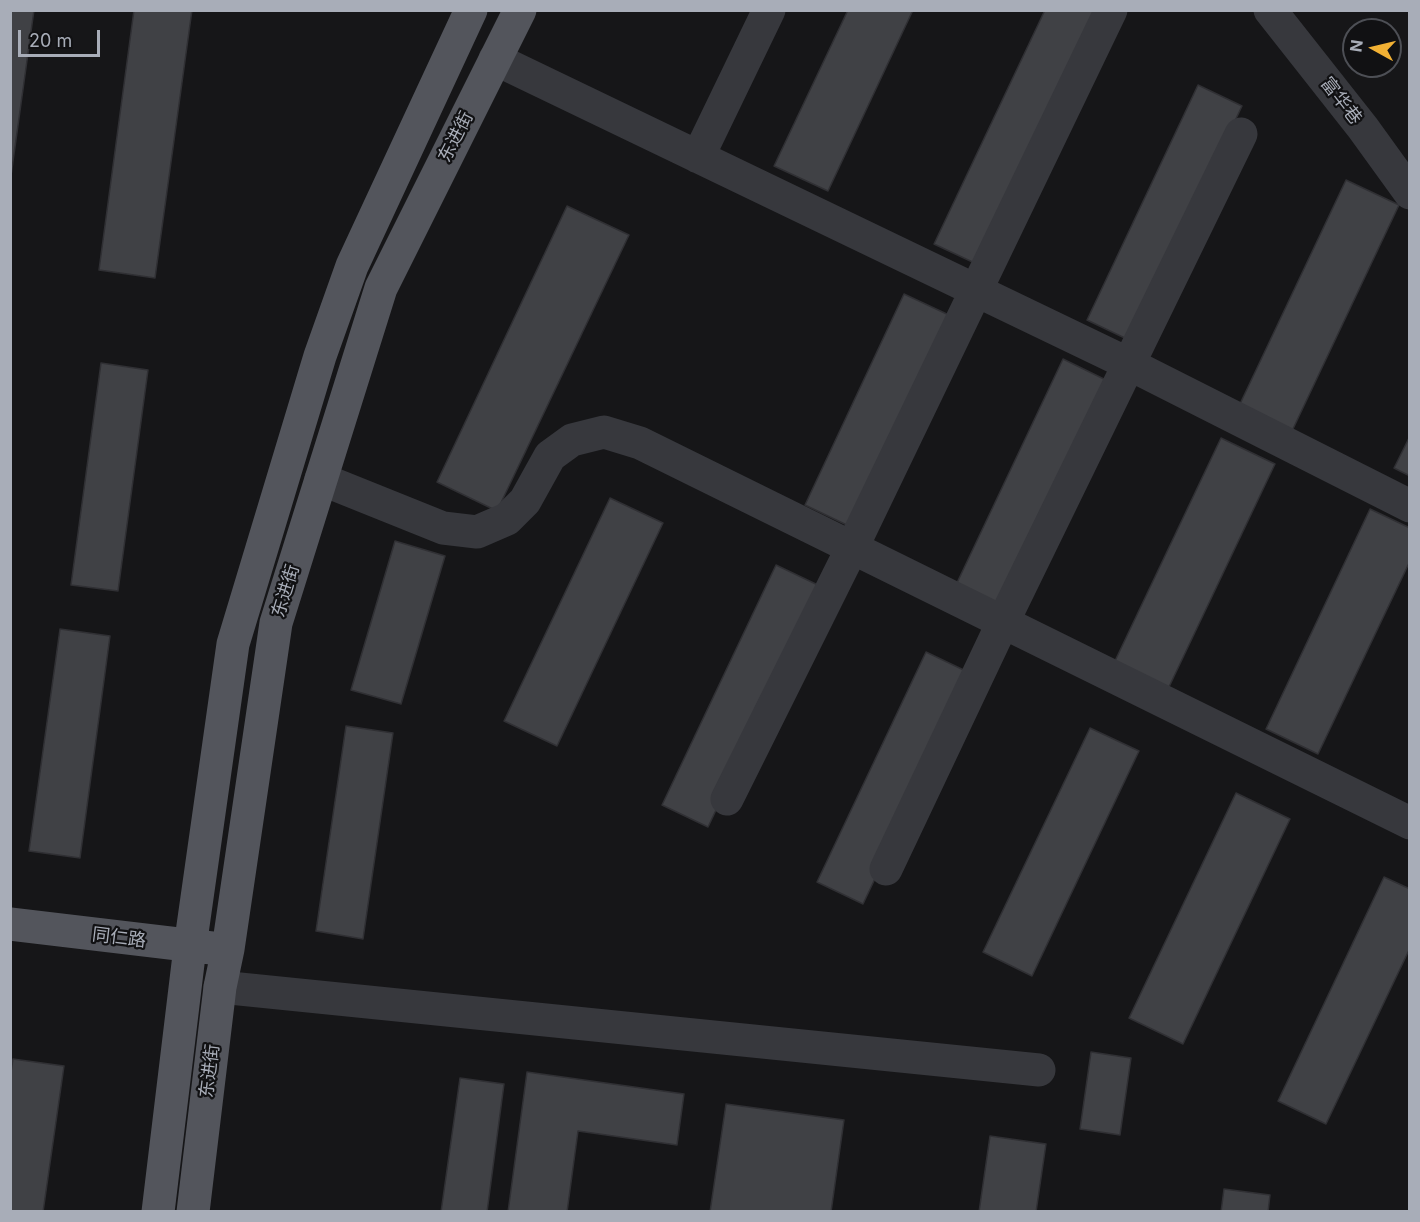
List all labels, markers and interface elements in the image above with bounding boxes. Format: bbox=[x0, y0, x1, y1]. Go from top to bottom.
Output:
scale bar bbox=[21, 18, 104, 56]
north arrow bbox=[1342, 18, 1402, 78]
text: 20 m bbox=[29, 30, 72, 51]
text: N bbox=[1345, 38, 1367, 53]
street label: 富华巷 bbox=[1316, 73, 1366, 129]
street label: 东进街 bbox=[434, 108, 478, 166]
street label: 东进街 bbox=[268, 562, 304, 620]
street label: 同仁路 bbox=[91, 924, 147, 952]
street label: 东进街 bbox=[196, 1043, 224, 1099]

